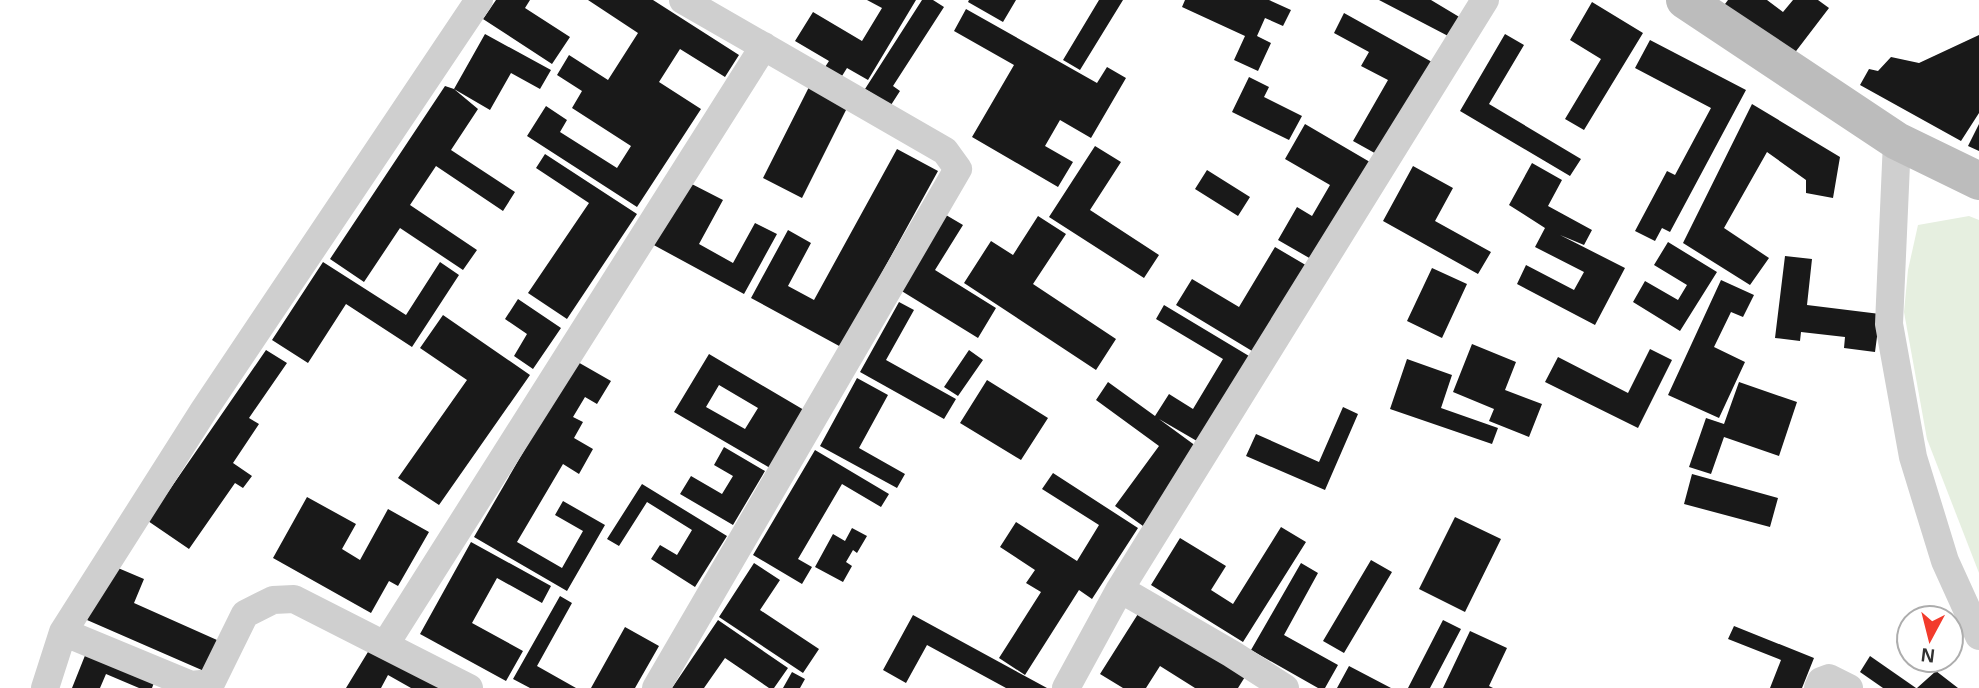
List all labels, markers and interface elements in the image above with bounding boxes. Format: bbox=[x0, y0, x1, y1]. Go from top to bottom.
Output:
north arrow bbox=[1895, 604, 1965, 674]
text: N bbox=[1920, 644, 1936, 667]

